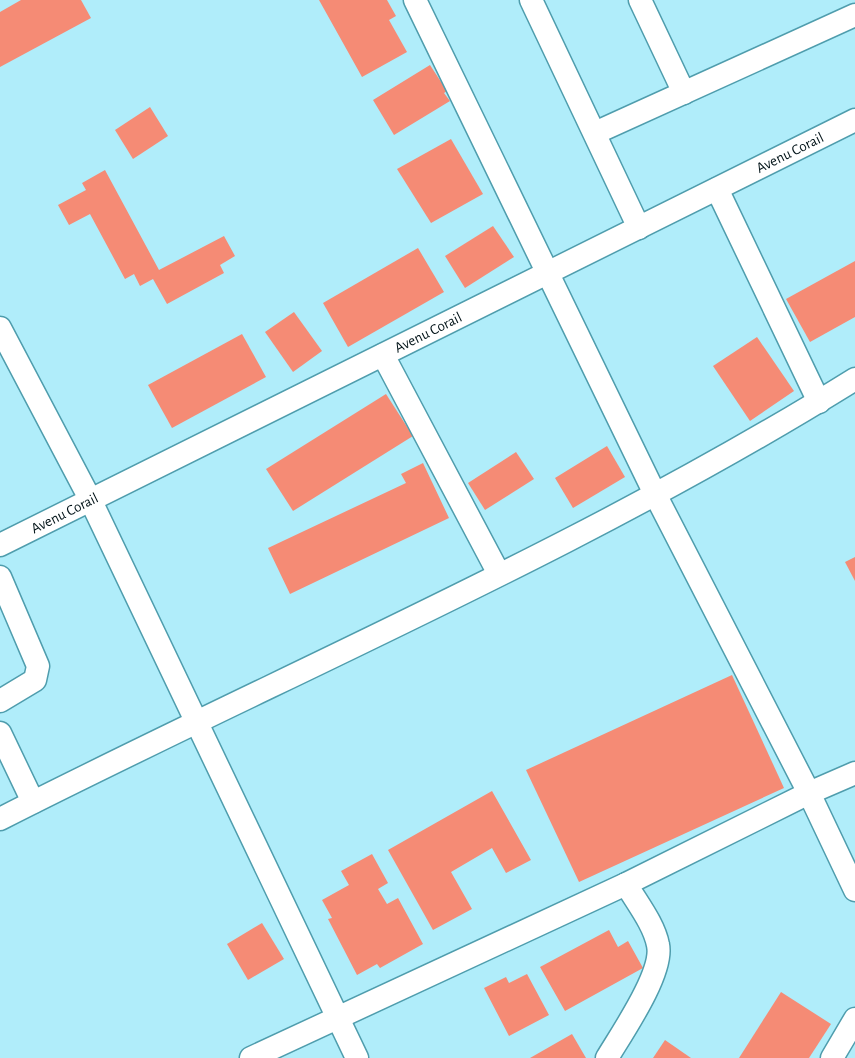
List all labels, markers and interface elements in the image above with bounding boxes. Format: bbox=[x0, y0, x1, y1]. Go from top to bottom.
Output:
street label: Avenu Corail bbox=[754, 130, 826, 176]
street label: Avenu Corail bbox=[392, 310, 464, 356]
street label: Avenu Corail bbox=[29, 490, 101, 536]

